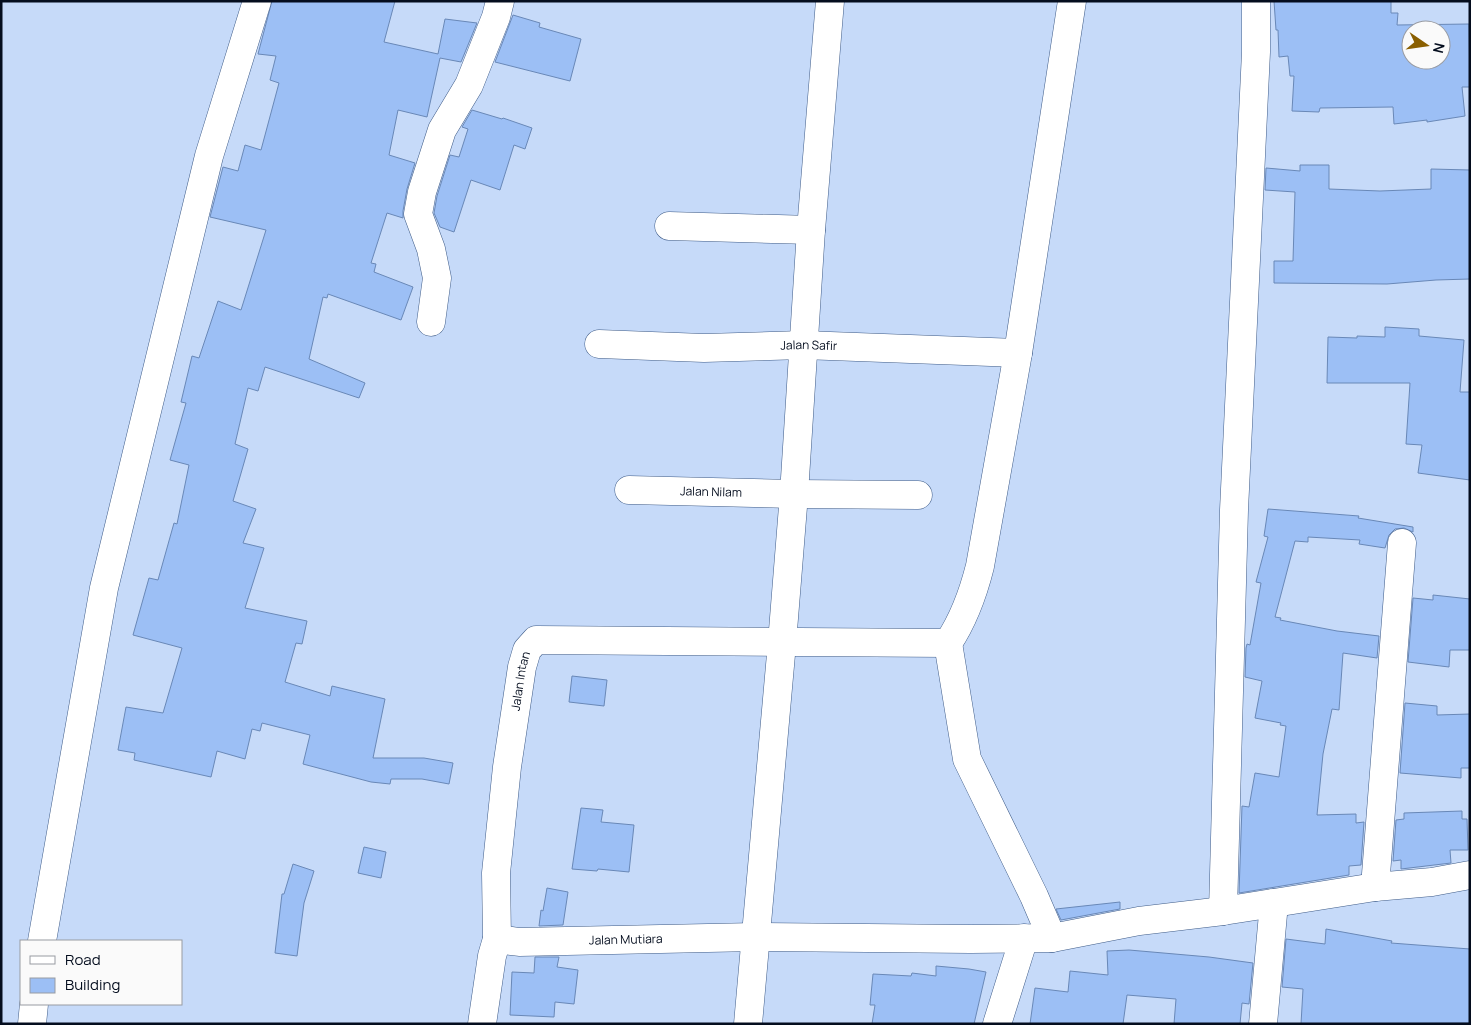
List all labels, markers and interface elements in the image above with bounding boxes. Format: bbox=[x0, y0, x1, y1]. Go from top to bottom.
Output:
north arrow bbox=[1401, 20, 1451, 70]
text: N bbox=[1429, 41, 1450, 55]
street label: Jalan Safir bbox=[780, 336, 838, 354]
street label: Jalan Nilam bbox=[680, 482, 742, 501]
street label: Jalan Intan bbox=[507, 649, 534, 712]
street label: Jalan Mutiara bbox=[589, 930, 663, 949]
legend bbox=[20, 940, 182, 1005]
text: Road bbox=[65, 949, 101, 970]
text: Building bbox=[65, 974, 120, 995]

